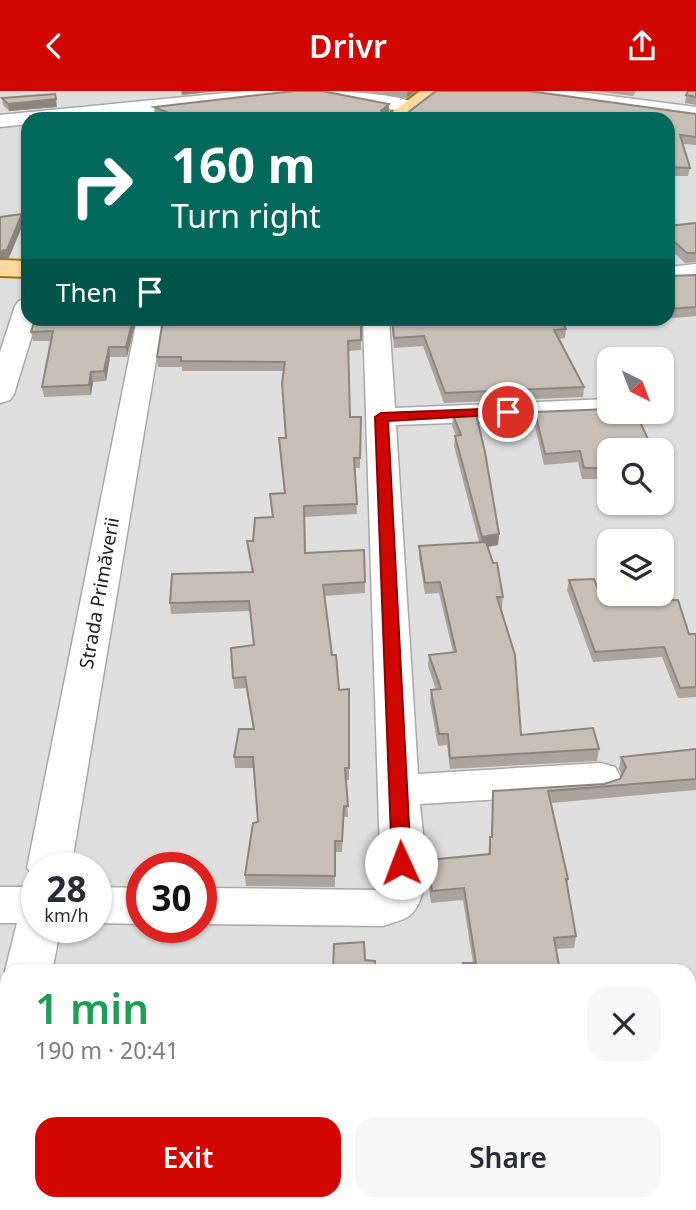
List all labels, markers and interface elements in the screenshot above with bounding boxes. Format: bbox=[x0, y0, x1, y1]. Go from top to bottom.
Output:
text: Drivr bbox=[309, 24, 387, 67]
icon: back bbox=[35, 27, 73, 65]
icon: share bbox=[623, 27, 661, 65]
text: 160 m bbox=[171, 131, 316, 197]
icon: right bbox=[56, 140, 147, 231]
text: Turn right bbox=[171, 194, 321, 237]
icon: arrive bbox=[131, 273, 169, 311]
text: Then bbox=[56, 274, 117, 310]
north arrow bbox=[597, 347, 674, 423]
map controls bbox=[597, 347, 674, 606]
pin bbox=[478, 382, 538, 442]
icon: arrive bbox=[489, 393, 527, 431]
button: search bbox=[597, 438, 674, 515]
street label: Strada Primăverii bbox=[73, 515, 125, 671]
button: layers bbox=[597, 529, 674, 606]
position arrow bbox=[364, 826, 438, 900]
speed limit sign: 30 bbox=[126, 852, 217, 943]
text: 28 bbox=[46, 865, 87, 912]
text: km/h bbox=[44, 903, 89, 927]
text: 1 min bbox=[35, 979, 149, 1036]
button: close bbox=[587, 987, 661, 1061]
text: 190 m · 20:41 bbox=[35, 1034, 179, 1066]
button: Exit bbox=[35, 1117, 341, 1197]
button: Share bbox=[355, 1117, 661, 1197]

